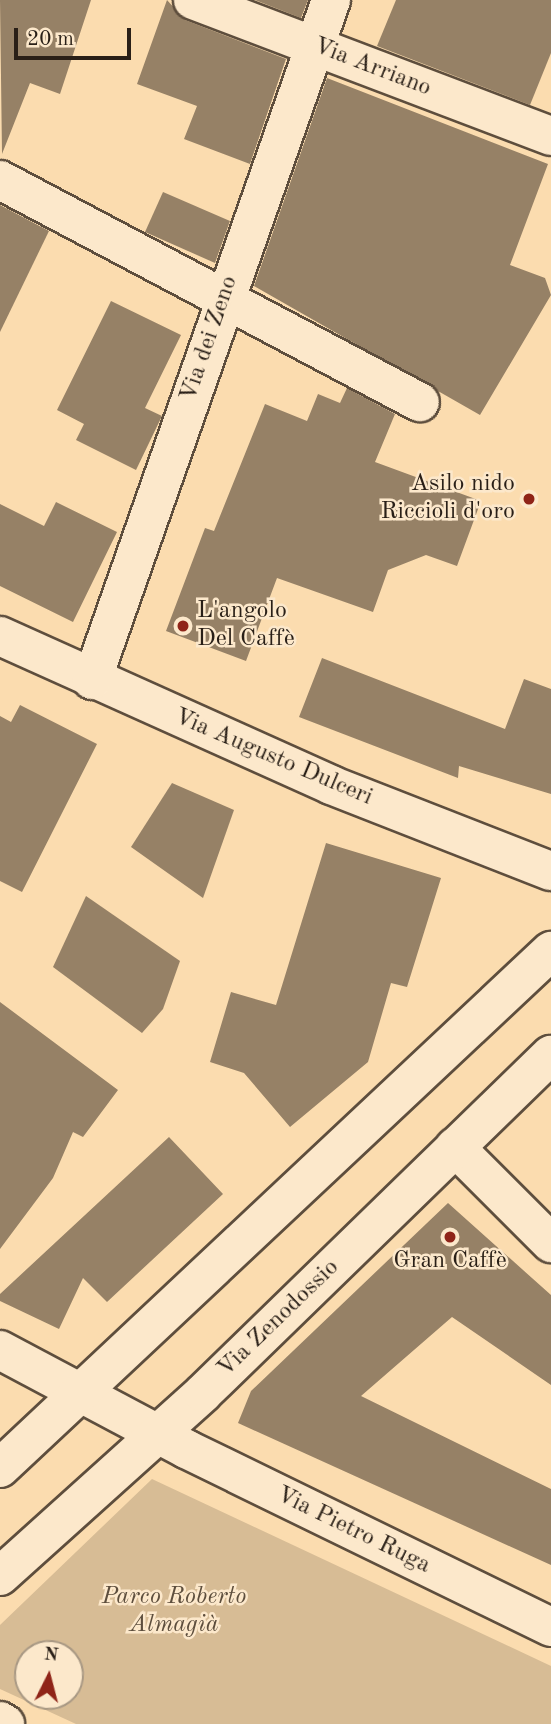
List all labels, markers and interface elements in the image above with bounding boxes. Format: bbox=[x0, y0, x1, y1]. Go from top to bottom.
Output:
scale bar bbox=[18, 14, 135, 58]
text: 20 m bbox=[27, 29, 74, 50]
street label: Via Arriano bbox=[309, 32, 435, 104]
street label: Via dei Zeno bbox=[175, 272, 245, 406]
place label: Asilo nido Riccioli d'oro bbox=[380, 471, 515, 527]
marker: Asilo nido Riccioli d'oro bbox=[521, 491, 537, 507]
place label: L'angolo Del Caffè bbox=[197, 598, 295, 654]
marker: L'angolo Del Caffè bbox=[175, 618, 191, 634]
street label: Via Augusto Dulceri bbox=[169, 703, 377, 813]
marker: Gran Caffè bbox=[442, 1229, 458, 1245]
place label: Gran Caffè bbox=[393, 1248, 507, 1276]
street label: Via Zenodossio bbox=[212, 1254, 346, 1384]
street label: Via Pietro Ruga bbox=[271, 1481, 435, 1581]
park label: Parco Roberto Almagià bbox=[102, 1584, 246, 1640]
north arrow bbox=[14, 1640, 84, 1710]
text: N bbox=[43, 1645, 59, 1666]

